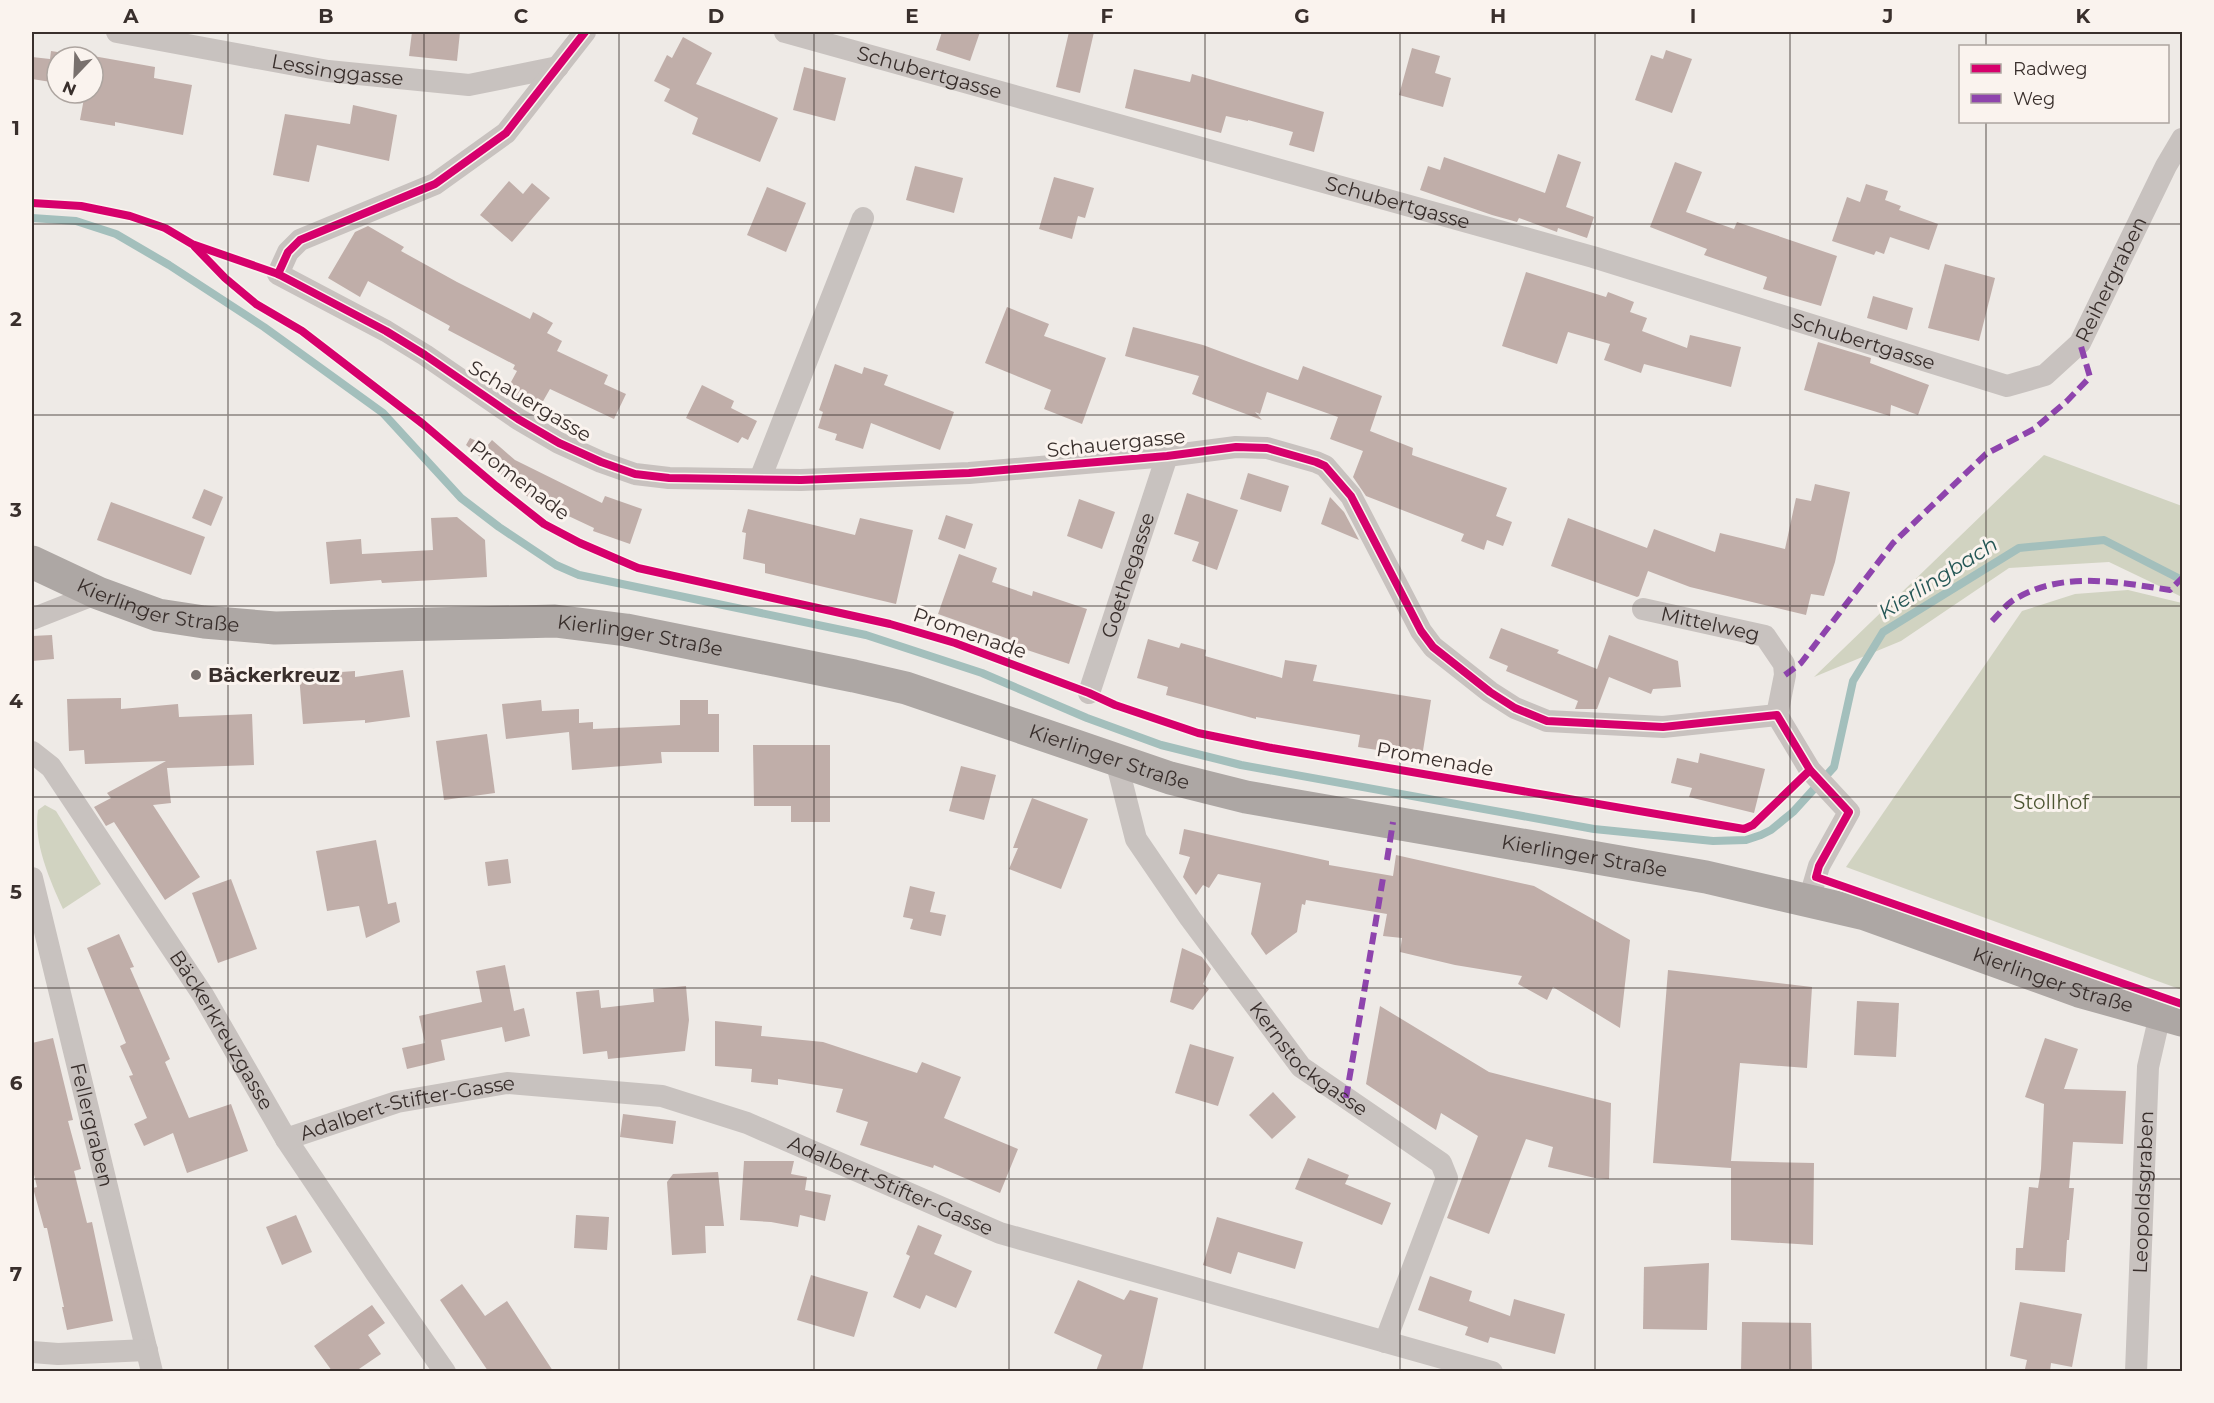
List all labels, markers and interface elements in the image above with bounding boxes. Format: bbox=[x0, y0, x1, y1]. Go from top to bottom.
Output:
text: A bbox=[122, 4, 139, 28]
text: B bbox=[318, 4, 334, 28]
text: C bbox=[514, 4, 529, 28]
text: D bbox=[708, 4, 724, 28]
text: E bbox=[905, 4, 919, 28]
text: F bbox=[1101, 4, 1114, 28]
text: G bbox=[1294, 4, 1310, 28]
text: H bbox=[1490, 4, 1506, 28]
text: I bbox=[1690, 4, 1696, 28]
text: J bbox=[1882, 4, 1893, 28]
text: K bbox=[2076, 4, 2092, 28]
street label: Schubertgasse bbox=[854, 41, 1005, 104]
north arrow bbox=[45, 45, 105, 105]
legend bbox=[1959, 45, 2169, 123]
street label: Lessinggasse bbox=[270, 49, 405, 90]
text: Radweg bbox=[2013, 58, 2088, 80]
text: N bbox=[60, 77, 79, 100]
text: Weg bbox=[2013, 88, 2055, 110]
text: 1 bbox=[12, 116, 20, 140]
street label: Schubertgasse bbox=[1323, 171, 1473, 234]
street label: Reihergraben bbox=[2070, 212, 2152, 346]
text: 2 bbox=[10, 307, 22, 331]
street label: Schubertgasse bbox=[1789, 308, 1938, 375]
street label: Schauergasse bbox=[464, 355, 596, 447]
street label: Schauergasse bbox=[1046, 424, 1186, 462]
street label: Promenade bbox=[465, 435, 575, 525]
text: 3 bbox=[9, 498, 22, 522]
street label: Goethegasse bbox=[1096, 509, 1160, 641]
water label: Kierlingbach bbox=[1874, 531, 2002, 624]
street label: Kierlinger Straße bbox=[73, 573, 240, 637]
street label: Mittelweg bbox=[1659, 601, 1762, 646]
street label: Promenade bbox=[910, 602, 1030, 664]
street label: Kierlinger Straße bbox=[556, 609, 725, 661]
place label: Bäckerkreuz bbox=[208, 663, 340, 687]
marker: Bäckerkreuz bbox=[189, 668, 203, 682]
text: 4 bbox=[9, 689, 23, 713]
street label: Kierlinger Straße bbox=[1026, 719, 1192, 794]
street label: Promenade bbox=[1375, 737, 1495, 781]
park label: Stollhof bbox=[2013, 790, 2090, 814]
street label: Kierlinger Straße bbox=[1500, 830, 1669, 882]
text: 5 bbox=[10, 880, 22, 904]
street label: Kierlinger Straße bbox=[1970, 942, 2136, 1018]
street label: Bäckerkreuzgasse bbox=[165, 946, 279, 1114]
street label: Kernstockgasse bbox=[1244, 997, 1373, 1121]
street label: Fellergraben bbox=[65, 1060, 119, 1189]
text: 6 bbox=[10, 1071, 23, 1095]
street label: Adalbert-Stifter-Gasse bbox=[297, 1071, 516, 1146]
street label: Leopoldsgraben bbox=[2128, 1110, 2158, 1274]
street label: Adalbert-Stifter-Gasse bbox=[784, 1130, 997, 1241]
text: 7 bbox=[10, 1262, 22, 1286]

